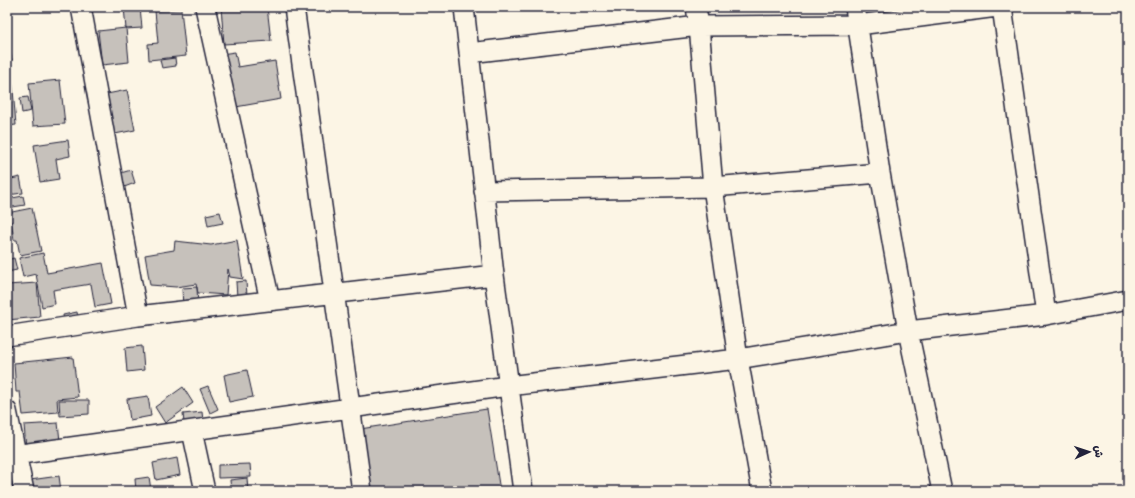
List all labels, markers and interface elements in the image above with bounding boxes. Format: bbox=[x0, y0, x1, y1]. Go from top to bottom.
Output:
north arrow bbox=[1069, 432, 1109, 472]
text: ش bbox=[1092, 445, 1105, 458]

